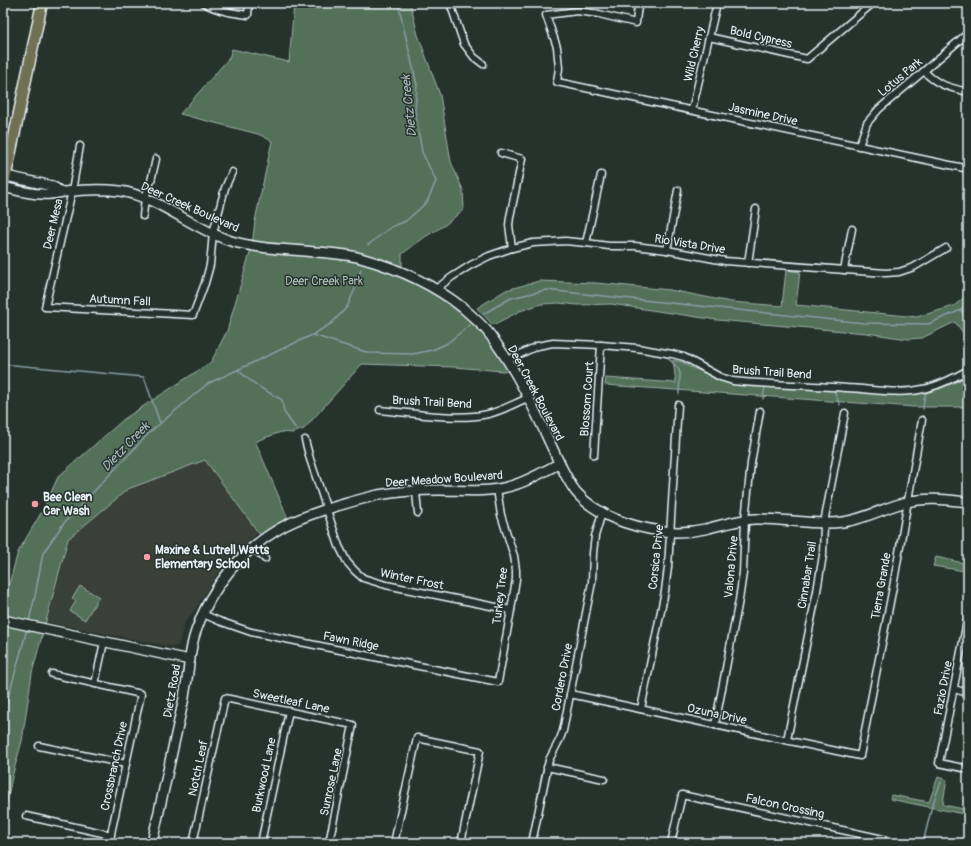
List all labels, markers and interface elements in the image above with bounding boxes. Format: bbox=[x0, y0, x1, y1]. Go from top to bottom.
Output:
street label: Bold Cypress bbox=[728, 23, 794, 52]
street label: Wild Cherry bbox=[681, 25, 708, 83]
street label: Lotus Park bbox=[875, 55, 925, 100]
water label: Dietz Creek bbox=[398, 72, 420, 138]
street label: Jasmine Drive bbox=[727, 100, 799, 129]
street label: Deer Creek Boulevard bbox=[138, 179, 241, 236]
street label: Deer Mesa bbox=[40, 197, 67, 251]
street label: Rio Vista Drive bbox=[653, 231, 726, 258]
park label: Deer Creek Park bbox=[285, 274, 363, 289]
street label: Autumn Fall bbox=[89, 291, 151, 310]
street label: Deer Creek Boulevard bbox=[504, 343, 567, 444]
street label: Blossom Court bbox=[577, 361, 598, 437]
street label: Brush Trail Bend bbox=[732, 362, 812, 383]
street label: Brush Trail Bend bbox=[392, 393, 472, 412]
water label: Dietz Creek bbox=[98, 418, 154, 475]
street label: Deer Meadow Boulevard bbox=[385, 468, 504, 491]
place label: Bee Clean Car Wash bbox=[43, 490, 93, 519]
marker: Bee Clean Car Wash bbox=[30, 499, 40, 509]
street label: Corsica Drive bbox=[646, 524, 667, 590]
street label: Valona Drive bbox=[721, 535, 742, 599]
street label: Cinnabar Trail bbox=[795, 540, 820, 610]
place label: Maxine & Lutrell Watts Elementary School bbox=[155, 543, 270, 572]
street label: Tierra Grande bbox=[868, 551, 895, 621]
marker: Maxine & Lutrell Watts Elementary School bbox=[142, 552, 152, 562]
street label: Winter Frost bbox=[379, 565, 445, 594]
street label: Turkey Tree bbox=[490, 567, 511, 625]
street label: Fawn Ridge bbox=[322, 629, 380, 654]
street label: Cordero Drive bbox=[549, 642, 576, 712]
street label: Fazio Drive bbox=[931, 660, 956, 717]
street label: Dietz Road bbox=[160, 663, 185, 719]
street label: Sweetleaf Lane bbox=[251, 686, 331, 717]
street label: Ozuna Drive bbox=[686, 701, 748, 728]
street label: Crossbranch Drive bbox=[98, 720, 131, 812]
street label: Burkwood Lane bbox=[249, 736, 280, 814]
street label: Notch Leaf bbox=[185, 739, 212, 797]
street label: Sunrose Lane bbox=[317, 747, 346, 817]
street label: Falcon Crossing bbox=[744, 791, 826, 822]

